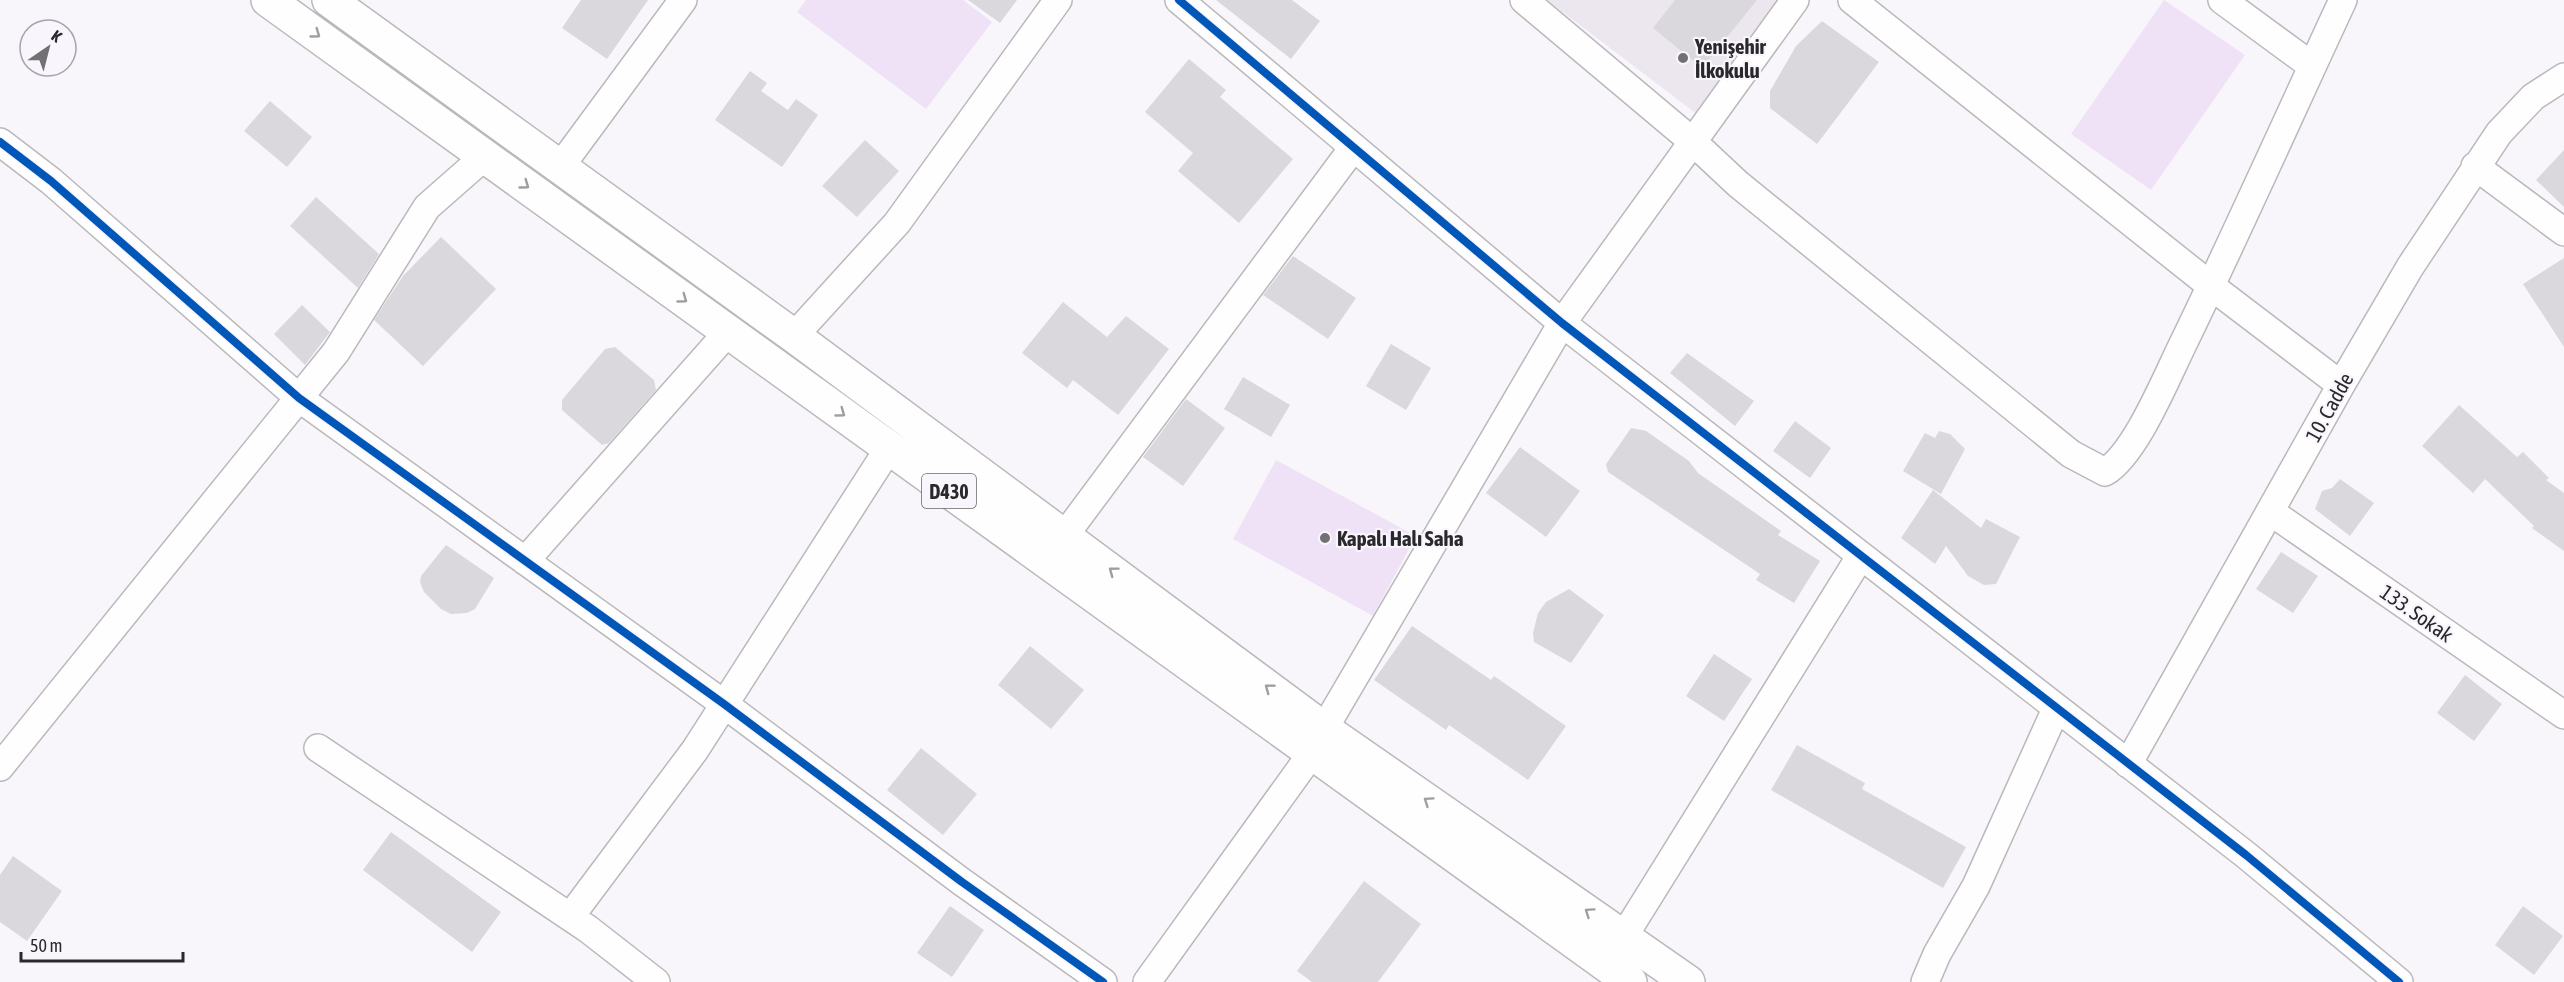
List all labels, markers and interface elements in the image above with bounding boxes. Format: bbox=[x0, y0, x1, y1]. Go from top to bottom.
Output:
north arrow bbox=[18, 18, 78, 78]
text: K bbox=[48, 26, 65, 45]
one-way arrow bbox=[309, 27, 320, 38]
place label: Yenişehir İlkokulu bbox=[1694, 34, 1767, 82]
marker: Yenişehir İlkokulu bbox=[1676, 51, 1690, 65]
one-way arrow bbox=[518, 178, 529, 189]
one-way arrow bbox=[676, 292, 687, 303]
street label: 10. Cadde bbox=[2300, 368, 2358, 446]
one-way arrow bbox=[835, 406, 846, 417]
road number: D430 bbox=[922, 474, 976, 508]
place label: Kapalı Halı Saha bbox=[1337, 526, 1464, 550]
marker: Kapalı Halı Saha bbox=[1318, 531, 1332, 545]
one-way arrow bbox=[1109, 567, 1120, 578]
street label: 133. Sokak bbox=[2376, 579, 2458, 647]
one-way arrow bbox=[1265, 684, 1276, 695]
one-way arrow bbox=[1424, 797, 1435, 808]
one-way arrow bbox=[1584, 908, 1595, 919]
scale bar bbox=[21, 925, 183, 963]
text: 50 m bbox=[30, 935, 62, 956]

